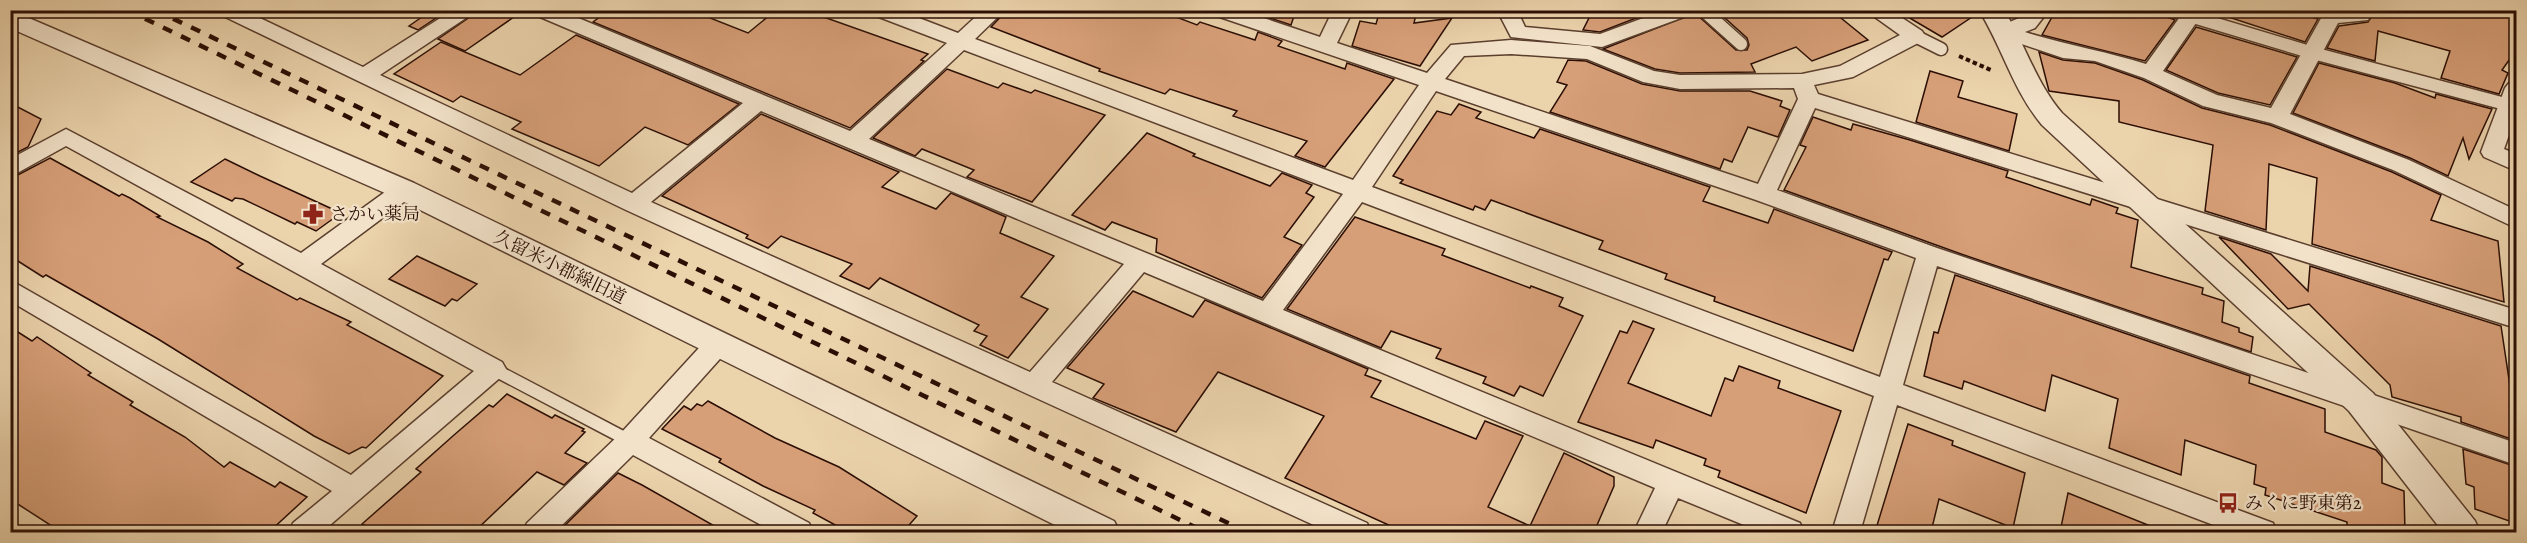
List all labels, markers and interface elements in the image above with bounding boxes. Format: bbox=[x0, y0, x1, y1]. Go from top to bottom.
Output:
pharmacy icon: さかい薬局 bbox=[301, 202, 325, 226]
place label: さかい薬局 bbox=[330, 202, 420, 226]
street label: 久留米小郡線旧道 bbox=[490, 225, 630, 309]
bus stop icon: みくに野東第2 bbox=[2216, 491, 2240, 515]
place label: みくに野東第2 bbox=[2245, 491, 2362, 515]

